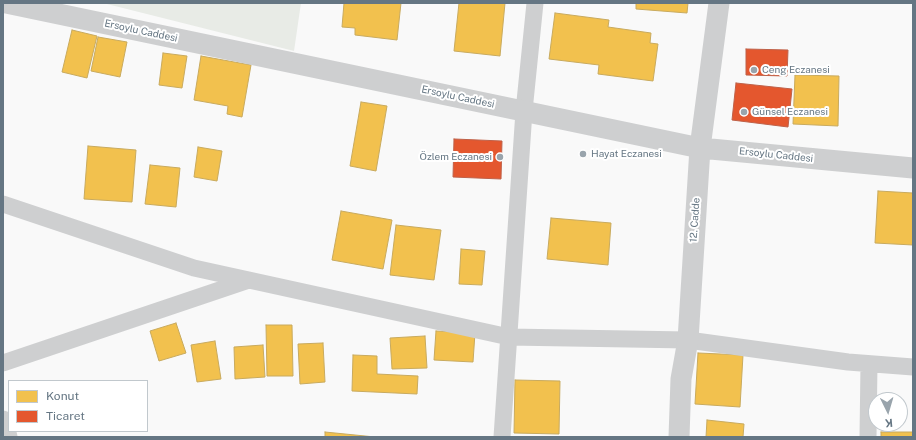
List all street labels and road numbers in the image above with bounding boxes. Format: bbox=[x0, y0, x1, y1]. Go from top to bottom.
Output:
street label: Ersoylu Caddesi bbox=[103, 17, 179, 45]
street label: Ersoylu Caddesi bbox=[420, 83, 496, 111]
street label: Ersoylu Caddesi bbox=[738, 145, 814, 165]
street label: 12. Cadde bbox=[687, 197, 703, 243]

